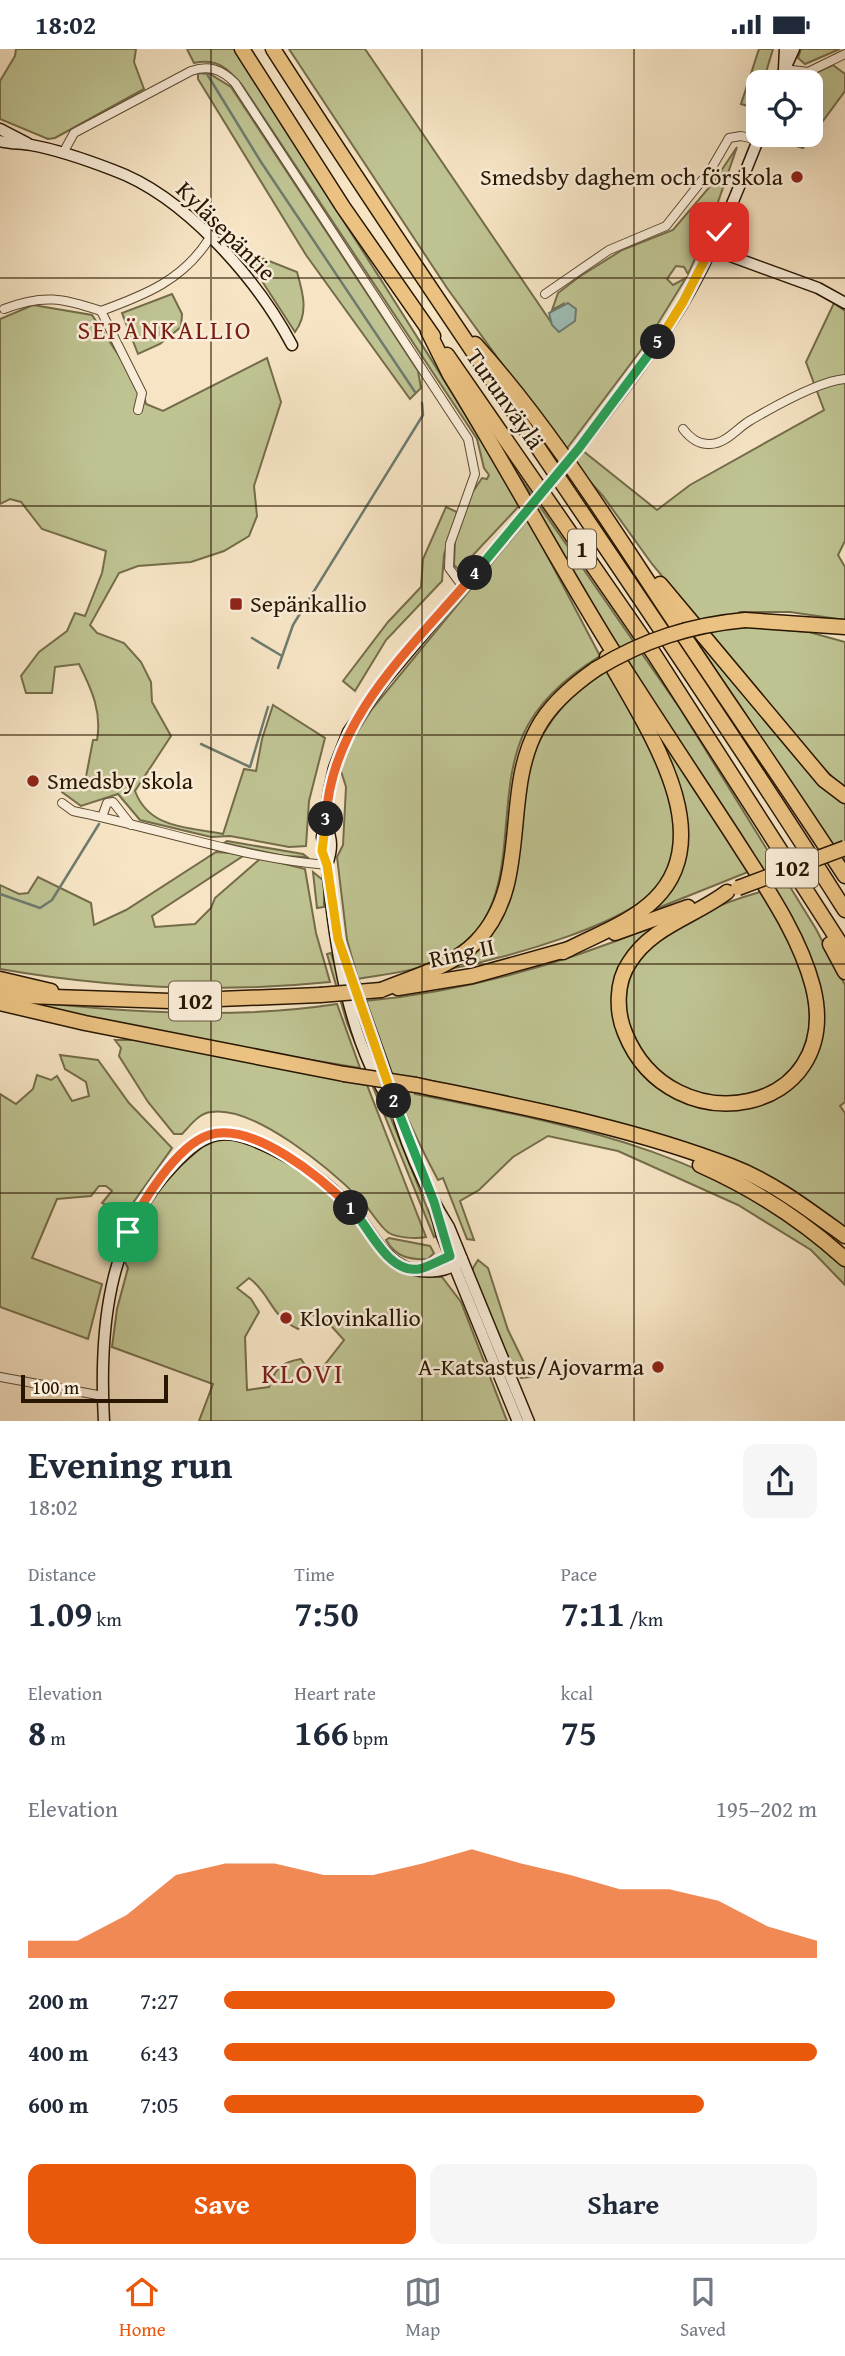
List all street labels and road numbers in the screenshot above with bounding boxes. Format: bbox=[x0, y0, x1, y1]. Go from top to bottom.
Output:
street label: Kyläsepäntie bbox=[168, 173, 284, 289]
street label: Turunväylä bbox=[458, 341, 553, 457]
road number: 1 bbox=[568, 529, 596, 569]
road number: 102 bbox=[766, 849, 818, 887]
street label: Ring II bbox=[426, 929, 498, 976]
road number: 102 bbox=[169, 981, 221, 1021]

